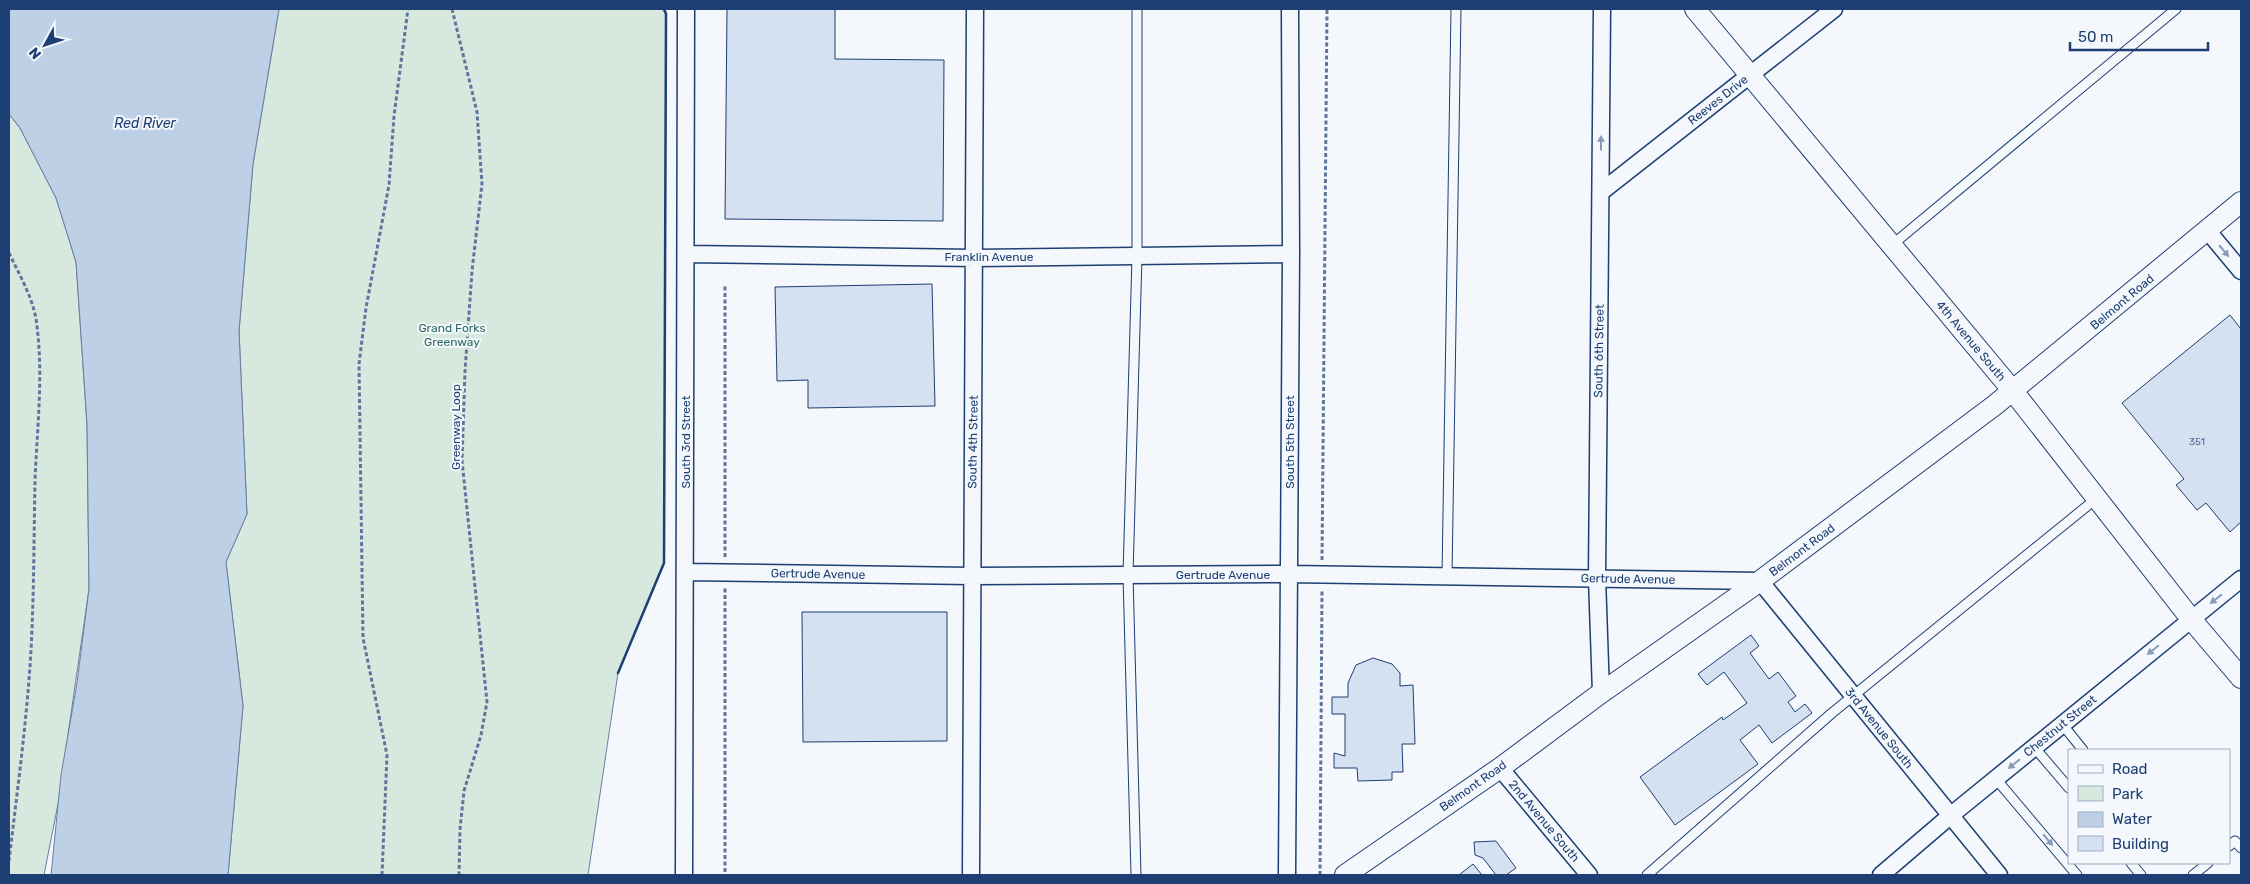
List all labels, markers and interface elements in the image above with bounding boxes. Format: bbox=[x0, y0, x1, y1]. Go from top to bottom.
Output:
north arrow bbox=[20, 20, 70, 70]
scale bar bbox=[2070, 20, 2208, 52]
text: 50 m bbox=[2078, 28, 2113, 46]
text: N bbox=[26, 44, 45, 62]
street label: Reeves Drive bbox=[1685, 72, 1751, 128]
water label: Red River bbox=[114, 115, 177, 132]
one-way arrow bbox=[1597, 135, 1605, 151]
one-way arrow bbox=[2219, 244, 2230, 257]
street label: Franklin Avenue bbox=[944, 250, 1034, 264]
street label: Belmont Road bbox=[2087, 271, 2157, 333]
street label: 4th Avenue South bbox=[1933, 298, 2009, 384]
street label: South 6th Street bbox=[1591, 304, 1607, 398]
park label: Grand Forks Greenway bbox=[418, 321, 486, 349]
street label: Greenway Loop bbox=[449, 384, 463, 470]
street label: South 3rd Street bbox=[679, 395, 693, 488]
street label: South 4th Street bbox=[965, 395, 981, 489]
street label: South 5th Street bbox=[1283, 395, 1297, 489]
house number: 351 bbox=[2189, 436, 2205, 448]
street label: Belmont Road bbox=[1766, 521, 1838, 579]
street label: Gertrude Avenue bbox=[771, 566, 866, 582]
street label: Gertrude Avenue bbox=[1176, 568, 1270, 582]
street label: Gertrude Avenue bbox=[1581, 571, 1676, 587]
one-way arrow bbox=[2209, 594, 2223, 604]
one-way arrow bbox=[2147, 644, 2160, 655]
street label: 3rd Avenue South bbox=[1842, 685, 1916, 771]
street label: Chestnut Street bbox=[2021, 692, 2099, 760]
legend bbox=[2068, 749, 2230, 864]
street label: Belmont Road bbox=[1437, 758, 1509, 814]
one-way arrow bbox=[2007, 758, 2020, 769]
text: Road bbox=[2112, 760, 2148, 778]
street label: 2nd Avenue South bbox=[1506, 777, 1582, 865]
text: Park bbox=[2112, 785, 2143, 803]
text: Water bbox=[2112, 810, 2152, 828]
one-way arrow bbox=[2042, 833, 2053, 846]
text: Building bbox=[2112, 835, 2169, 853]

